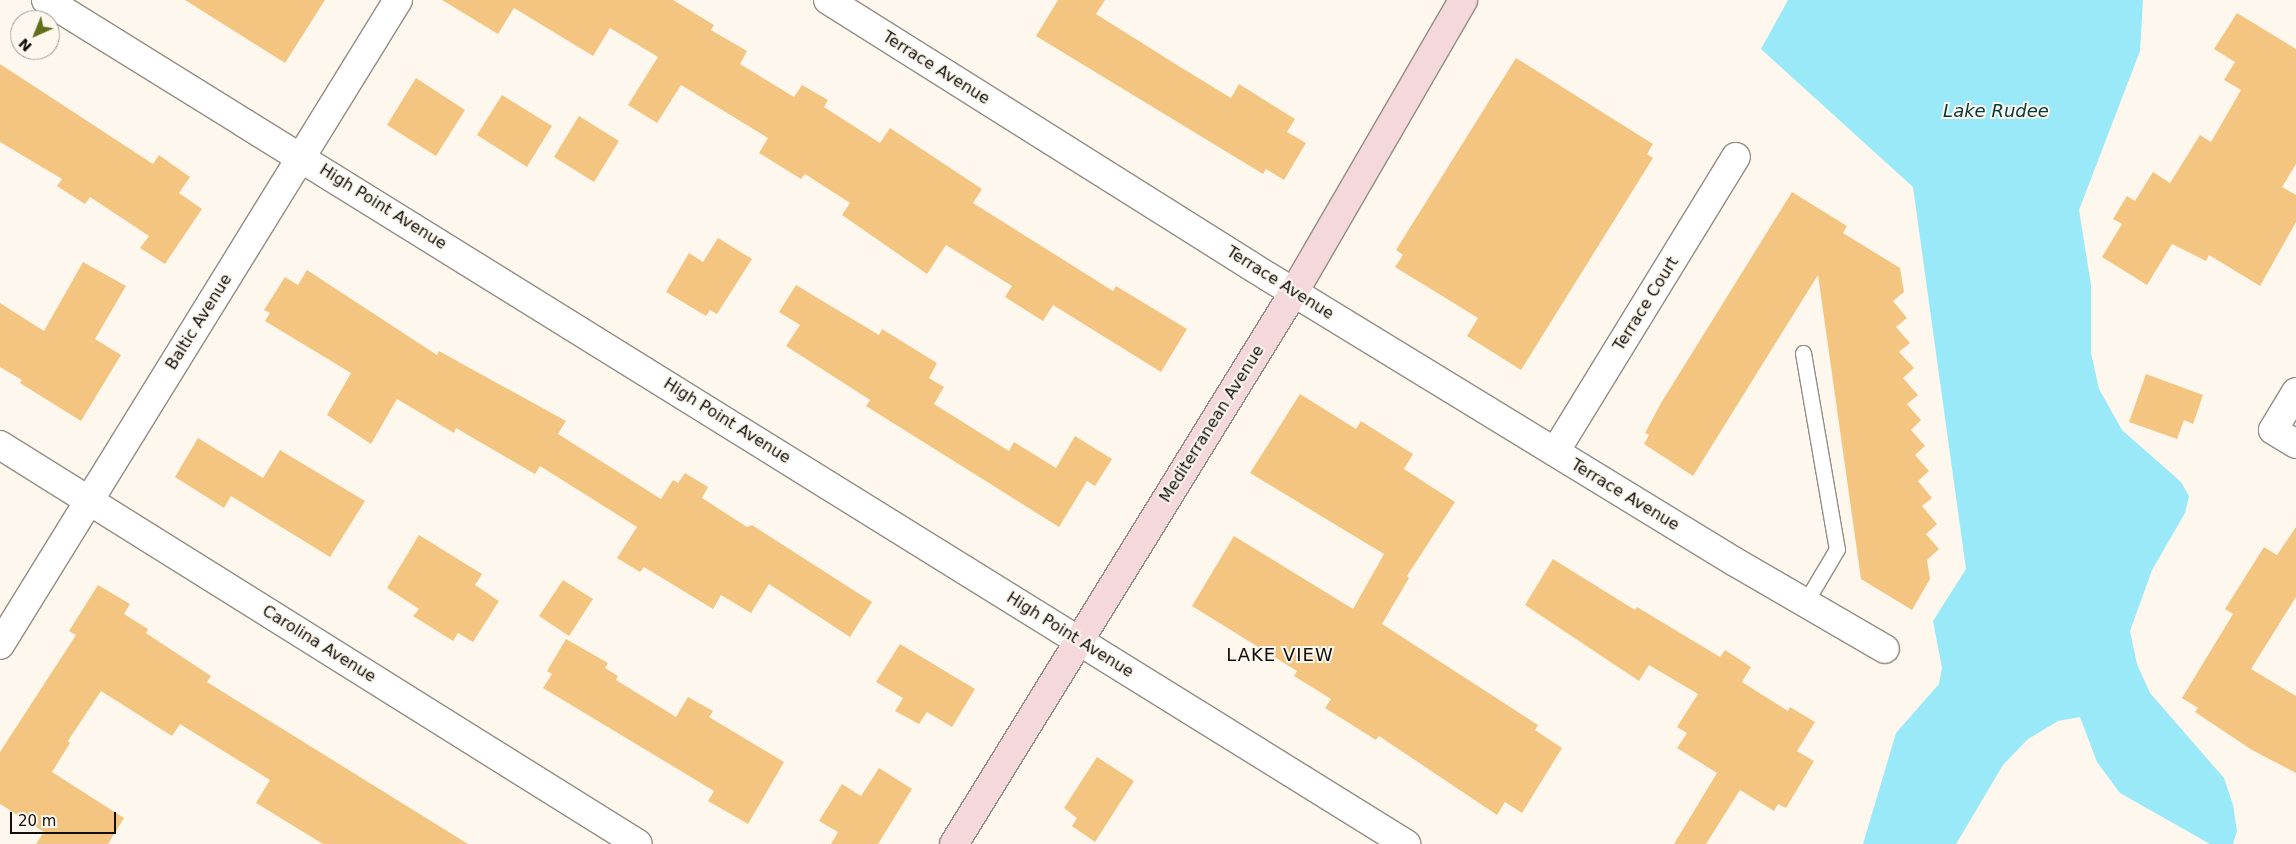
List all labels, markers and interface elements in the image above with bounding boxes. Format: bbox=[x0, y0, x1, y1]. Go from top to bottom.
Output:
north arrow bbox=[10, 10, 60, 60]
street label: Terrace Avenue bbox=[879, 27, 993, 109]
text: N bbox=[16, 35, 35, 55]
water label: Lake Rudee bbox=[1943, 100, 2049, 122]
street label: High Point Avenue bbox=[316, 160, 450, 254]
street label: Terrace Avenue bbox=[1223, 242, 1337, 324]
street label: Terrace Court bbox=[1609, 253, 1683, 355]
street label: Baltic Avenue bbox=[162, 271, 236, 373]
street label: Mediterranean Avenue bbox=[1156, 342, 1268, 506]
street label: High Point Avenue bbox=[660, 374, 794, 468]
street label: Terrace Avenue bbox=[1567, 455, 1683, 535]
street label: High Point Avenue bbox=[1003, 588, 1137, 682]
street label: Carolina Avenue bbox=[259, 601, 379, 687]
district label: LAKE VIEW bbox=[1225, 644, 1335, 666]
scale bar bbox=[12, 802, 119, 834]
text: 20 m bbox=[18, 812, 56, 830]

